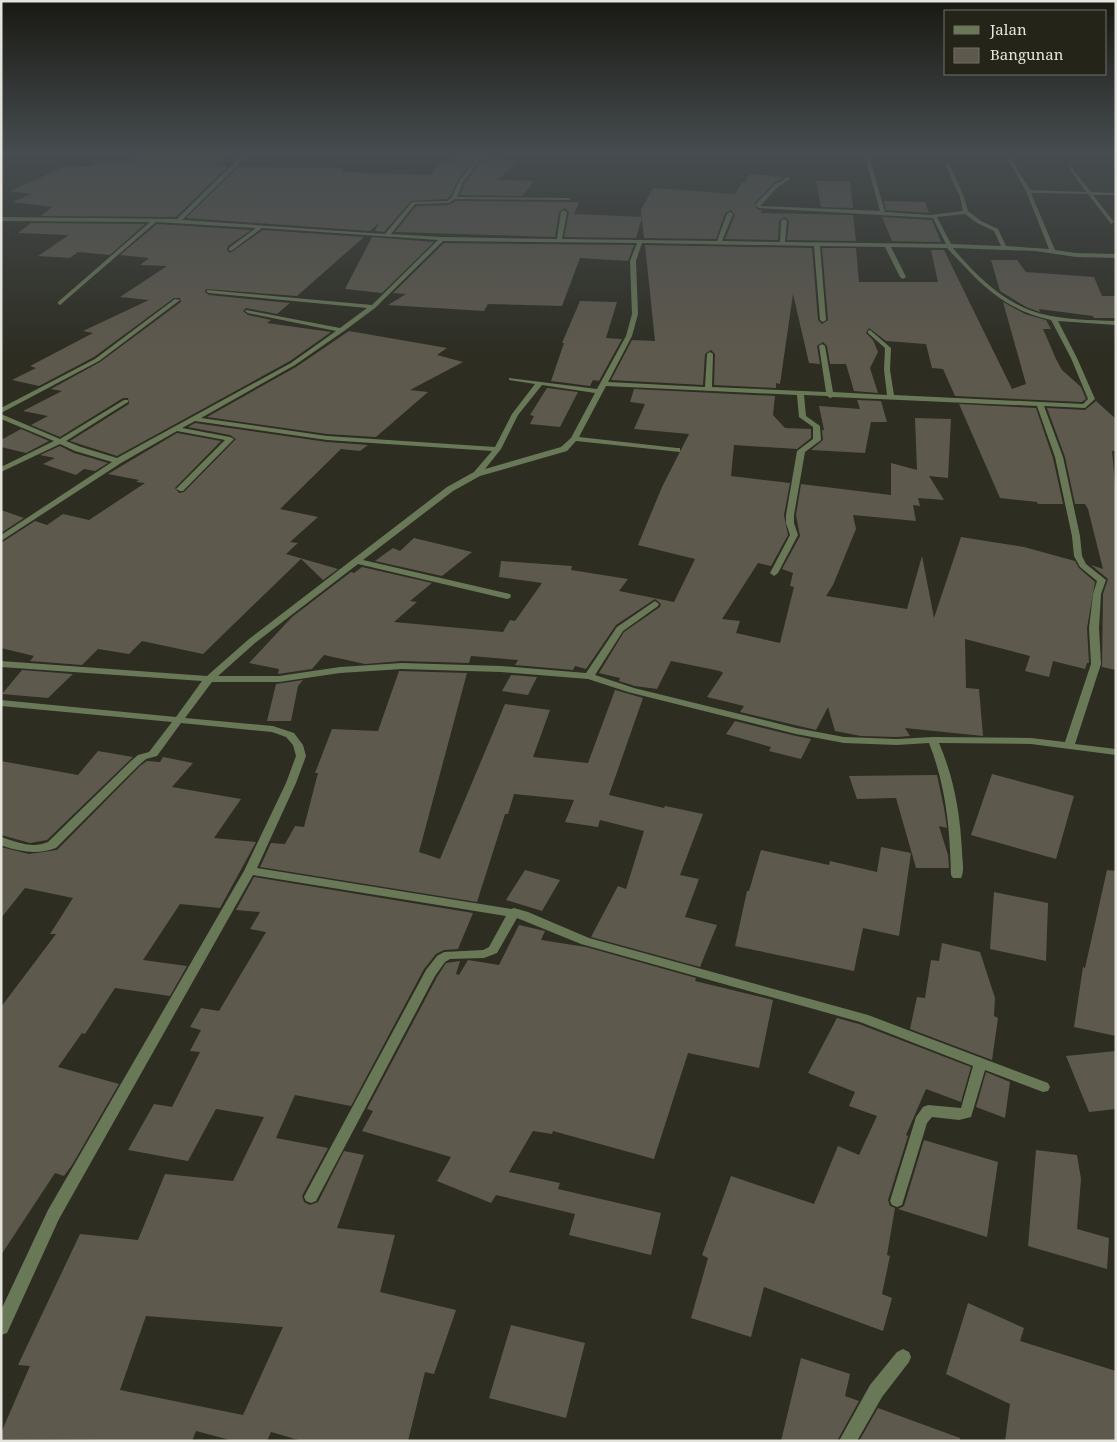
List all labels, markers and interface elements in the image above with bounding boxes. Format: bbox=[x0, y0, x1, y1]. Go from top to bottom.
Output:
legend bbox=[944, 10, 1107, 75]
text: Jalan bbox=[989, 19, 1027, 39]
text: Bangunan bbox=[990, 44, 1064, 64]

